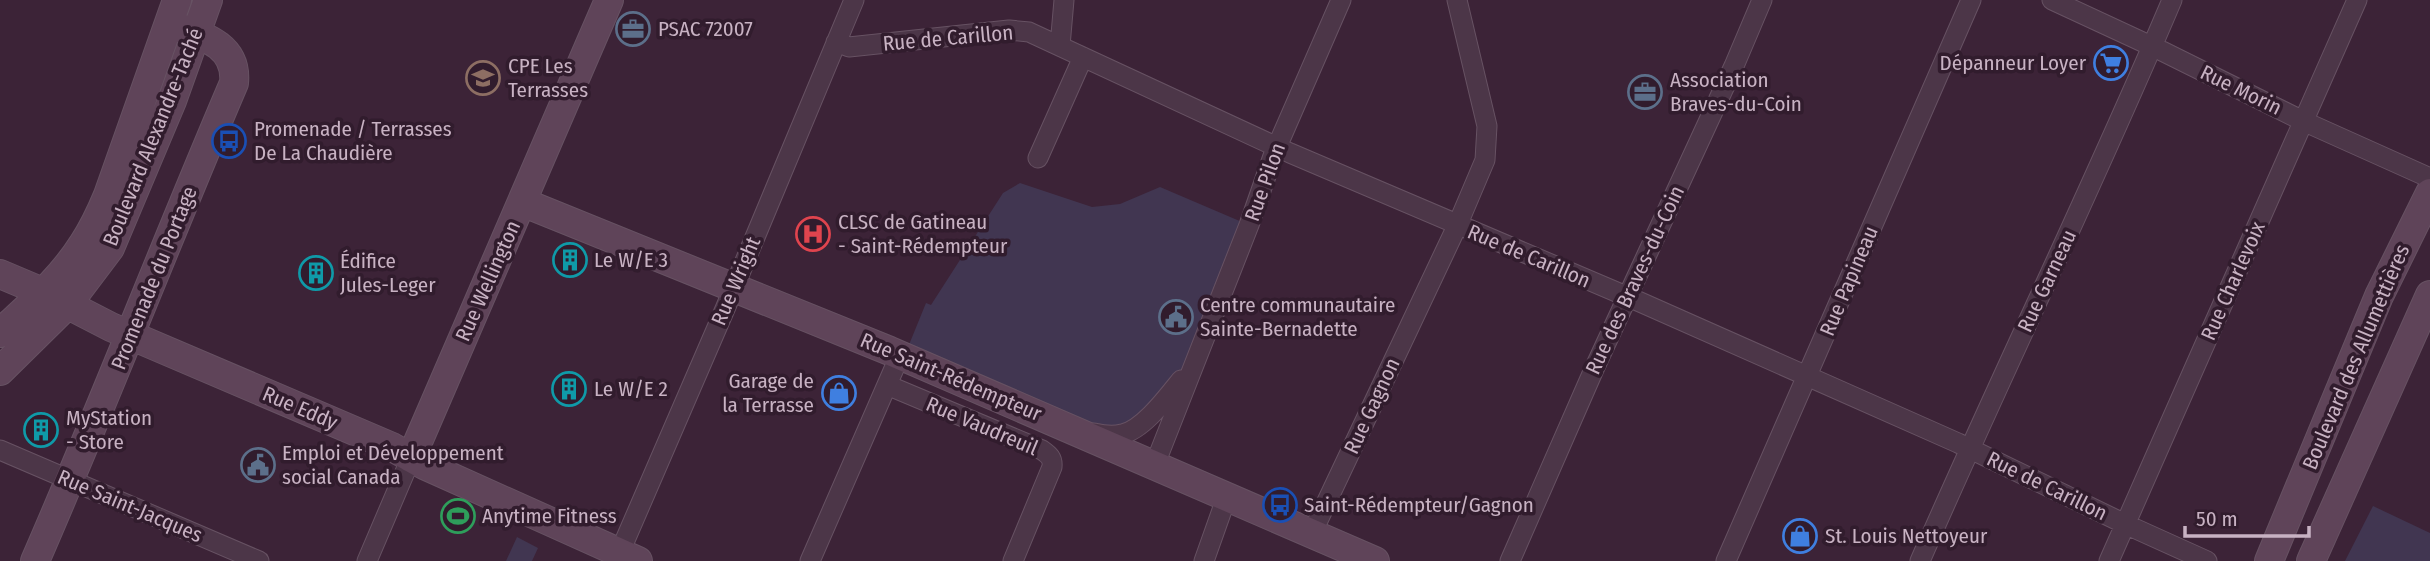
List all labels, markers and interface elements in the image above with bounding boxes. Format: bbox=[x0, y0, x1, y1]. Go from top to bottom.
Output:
office icon: PSAC 72007 bbox=[614, 10, 652, 48]
place label: PSAC 72007 bbox=[658, 16, 753, 42]
street label: Rue de Carillon bbox=[882, 19, 1014, 57]
street label: Boulevard Alexandre-Taché bbox=[97, 24, 209, 250]
supermarket icon: Dépanneur Loyer bbox=[2092, 44, 2130, 82]
place label: Dépanneur Loyer bbox=[1940, 50, 2087, 76]
place label: CPE Les Terrasses bbox=[508, 53, 588, 103]
school or university icon: CPE Les Terrasses bbox=[464, 59, 502, 97]
street label: Rue Morin bbox=[2196, 59, 2286, 121]
place label: Association Braves-du-Coin bbox=[1670, 67, 1802, 117]
office icon: Association Braves-du-Coin bbox=[1626, 73, 1664, 111]
place label: Promenade / Terrasses De La Chaudière bbox=[254, 116, 452, 166]
bus stop icon: Promenade / Terrasses De La Chaudière bbox=[210, 122, 248, 160]
street label: Rue Pilon bbox=[1239, 139, 1291, 225]
street label: Rue des Braves-du-Coin bbox=[1580, 182, 1690, 378]
street label: Promenade du Portage bbox=[105, 183, 203, 373]
place label: CLSC de Gatineau - Saint-Rédempteur bbox=[838, 209, 1008, 259]
hospital icon: CLSC de Gatineau - Saint-Rédempteur bbox=[794, 215, 832, 253]
street label: Rue Wellington bbox=[450, 217, 526, 345]
street label: Rue Charlevoix bbox=[2195, 217, 2271, 344]
street label: Rue de Carillon bbox=[1464, 218, 1594, 294]
street label: Rue Papineau bbox=[1814, 222, 1884, 340]
street label: Rue Garneau bbox=[2012, 226, 2082, 336]
street label: Rue Wright bbox=[706, 233, 766, 329]
street label: Boulevard des Allumettières bbox=[2297, 240, 2415, 474]
building icon: Le W/E 3 bbox=[551, 241, 589, 279]
place label: Le W/E 3 bbox=[594, 247, 668, 273]
place label: Édifice Jules-Leger bbox=[340, 248, 436, 298]
building icon: Édifice Jules-Leger bbox=[297, 254, 335, 292]
place label: Centre communautaire Sainte-Bernadette bbox=[1200, 292, 1395, 342]
public building icon: Centre communautaire Sainte-Bernadette bbox=[1157, 298, 1195, 336]
street label: Rue Saint-Rédempteur bbox=[857, 327, 1046, 427]
street label: Rue Gagnon bbox=[1338, 354, 1406, 458]
place label: Garage de la Terrasse bbox=[722, 368, 814, 418]
building icon: Le W/E 2 bbox=[550, 370, 588, 408]
shop icon: Garage de la Terrasse bbox=[820, 374, 858, 412]
place label: Le W/E 2 bbox=[594, 376, 668, 402]
street label: Rue Eddy bbox=[259, 381, 342, 436]
street label: Rue Vaudreuil bbox=[922, 391, 1042, 461]
place label: MyStation - Store bbox=[66, 405, 152, 455]
building icon: MyStation - Store bbox=[22, 411, 60, 449]
place label: Emploi et Développement social Canada bbox=[282, 440, 504, 490]
public building icon: Emploi et Développement social Canada bbox=[239, 446, 277, 484]
street label: Rue de Carillon bbox=[1983, 446, 2111, 526]
street label: Rue Saint-Jacques bbox=[54, 464, 206, 548]
bus stop icon: Saint-Rédempteur/Gagnon bbox=[1261, 486, 1299, 524]
place label: Saint-Rédempteur/Gagnon bbox=[1304, 492, 1534, 518]
scale bar bbox=[2185, 494, 2309, 538]
sports icon: Anytime Fitness bbox=[439, 497, 477, 535]
place label: Anytime Fitness bbox=[482, 503, 617, 529]
text: 50 m bbox=[2196, 506, 2238, 532]
shop icon: St. Louis Nettoyeur bbox=[1781, 517, 1819, 555]
place label: St. Louis Nettoyeur bbox=[1825, 523, 1988, 549]

